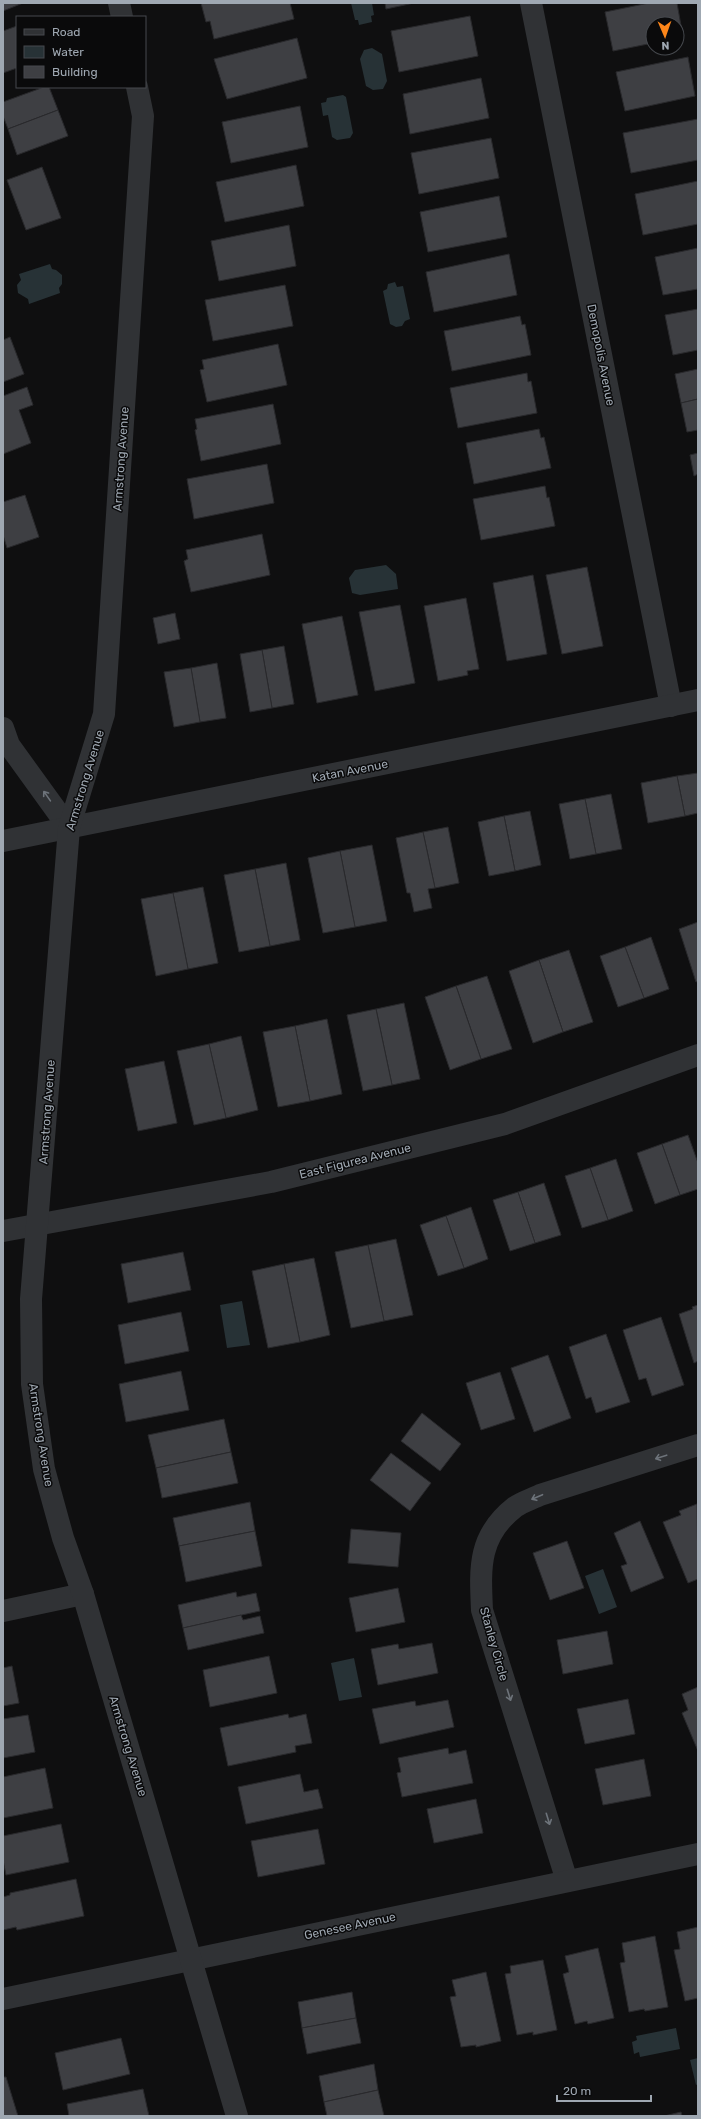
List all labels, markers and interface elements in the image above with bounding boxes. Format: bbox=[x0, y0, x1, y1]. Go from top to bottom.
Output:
legend bbox=[16, 16, 146, 88]
north arrow bbox=[645, 16, 685, 56]
text: Road bbox=[52, 25, 80, 39]
text: N bbox=[661, 39, 670, 52]
text: Water bbox=[52, 45, 84, 59]
text: Building bbox=[52, 65, 98, 79]
street label: Demopolis Avenue bbox=[584, 303, 618, 407]
street label: Armstrong Avenue bbox=[110, 406, 132, 512]
street label: Armstrong Avenue bbox=[63, 728, 107, 832]
street label: Katan Avenue bbox=[311, 757, 389, 785]
one-way arrow bbox=[43, 790, 51, 801]
street label: Armstrong Avenue bbox=[36, 1059, 58, 1165]
street label: East Figurea Avenue bbox=[298, 1140, 412, 1182]
street label: Armstrong Avenue bbox=[26, 1382, 56, 1488]
one-way arrow bbox=[655, 1454, 668, 1461]
one-way arrow bbox=[532, 1493, 544, 1501]
street label: Stanley Circle bbox=[477, 1605, 511, 1683]
one-way arrow bbox=[506, 1689, 513, 1702]
street label: Armstrong Avenue bbox=[106, 1694, 150, 1798]
one-way arrow bbox=[545, 1813, 552, 1826]
street label: Genesee Avenue bbox=[303, 1909, 397, 1943]
scale bar bbox=[557, 2077, 651, 2103]
text: 20 m bbox=[563, 2084, 591, 2098]

